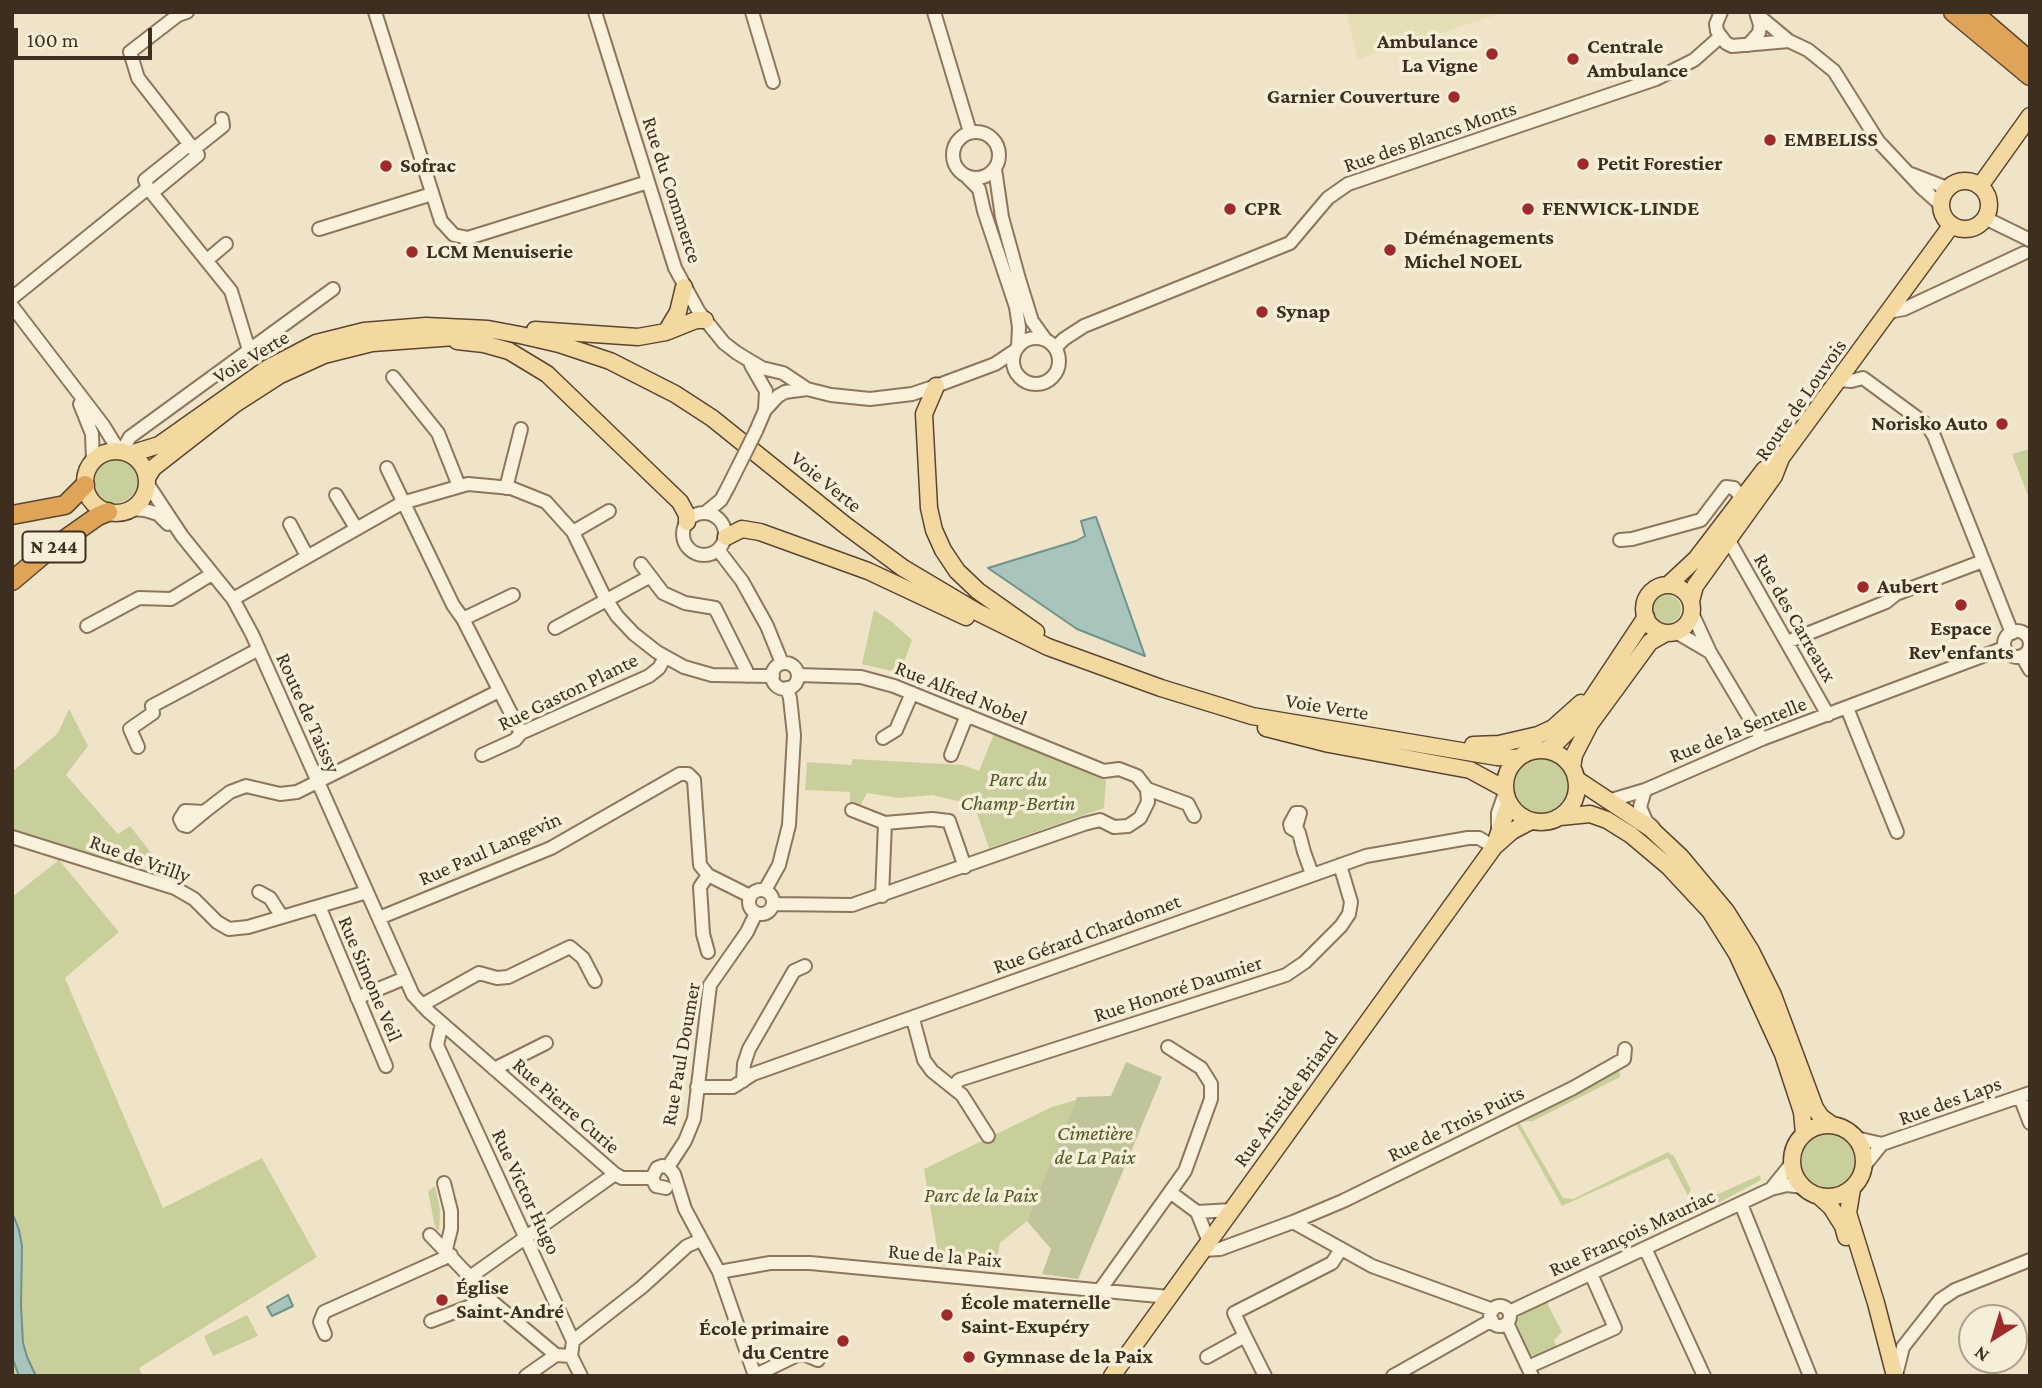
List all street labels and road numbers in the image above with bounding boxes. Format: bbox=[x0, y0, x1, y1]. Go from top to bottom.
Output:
street label: Rue des Blancs Monts bbox=[1340, 96, 1520, 178]
street label: Rue du Commerce bbox=[636, 114, 708, 266]
street label: Voie Verte bbox=[209, 325, 293, 389]
street label: Route de Louvois bbox=[1750, 334, 1852, 466]
street label: Voie Verte bbox=[785, 446, 867, 518]
road number: N 244 bbox=[22, 532, 86, 562]
street label: Rue des Carreaux bbox=[1748, 549, 1842, 687]
street label: Rue Gaston Plante bbox=[494, 647, 642, 737]
street label: Route de Taissy bbox=[270, 649, 346, 777]
street label: Rue Alfred Nobel bbox=[891, 655, 1031, 731]
street label: Voie Verte bbox=[1284, 688, 1370, 726]
street label: Rue de la Sentelle bbox=[1666, 691, 1810, 769]
street label: Rue Paul Langevin bbox=[415, 806, 565, 892]
street label: Rue de Vrilly bbox=[86, 829, 194, 889]
street label: Rue Gérard Chardonnet bbox=[990, 888, 1184, 980]
street label: Rue Simone Veil bbox=[332, 912, 408, 1046]
street label: Rue Honoré Daumier bbox=[1091, 950, 1265, 1028]
street label: Rue Paul Doumer bbox=[656, 980, 706, 1128]
street label: Rue Aristide Briand bbox=[1228, 1026, 1344, 1172]
street label: Rue Pierre Curie bbox=[507, 1052, 625, 1160]
street label: Rue des Laps bbox=[1895, 1071, 2005, 1131]
street label: Rue de Trois Puits bbox=[1384, 1080, 1528, 1168]
street label: Rue Victor Hugo bbox=[486, 1125, 566, 1259]
street label: Rue François Mauriac bbox=[1545, 1183, 1719, 1283]
street label: Rue de la Paix bbox=[887, 1238, 1003, 1274]

